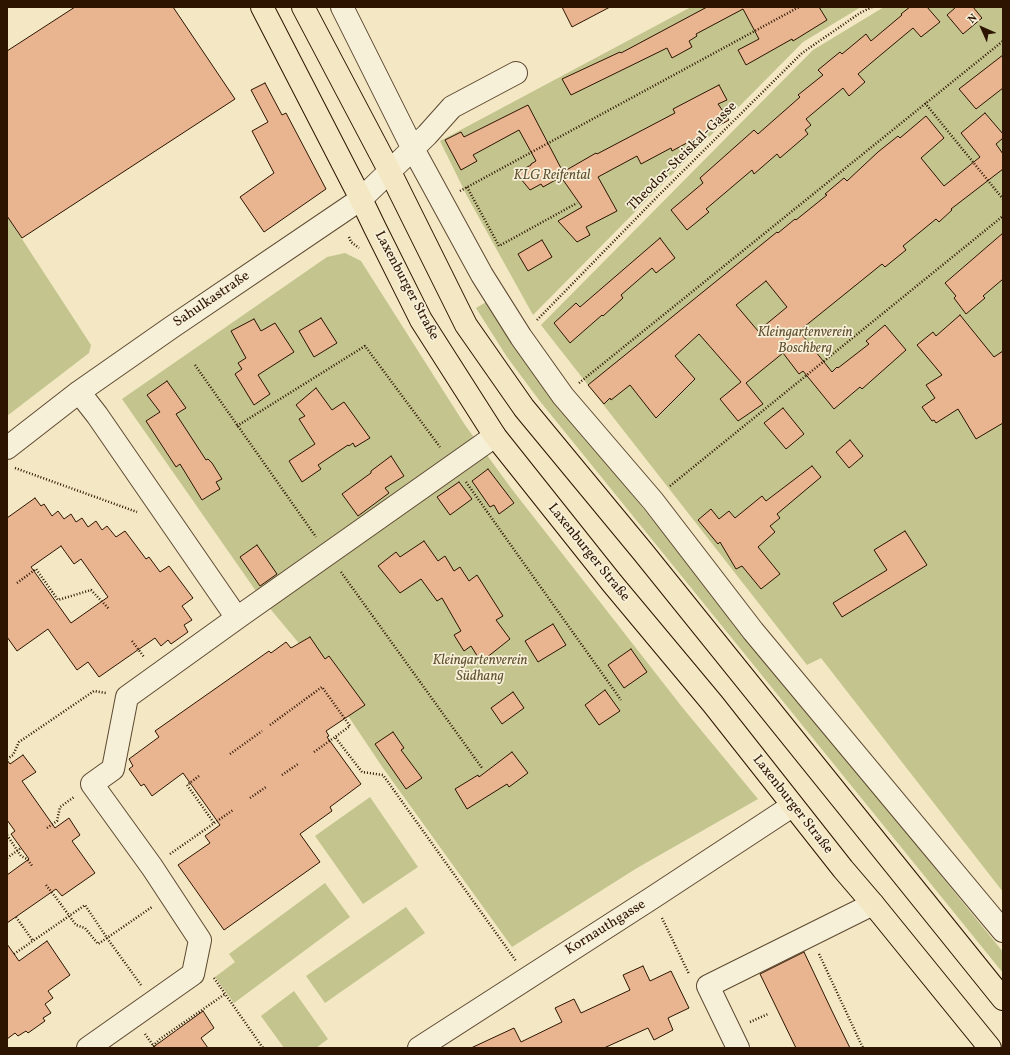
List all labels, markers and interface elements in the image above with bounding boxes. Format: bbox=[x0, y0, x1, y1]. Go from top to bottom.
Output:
north arrow bbox=[962, 8, 1002, 48]
text: N bbox=[965, 11, 981, 27]
street label: Theodor-Steiskal-Gasse bbox=[625, 99, 741, 215]
park label: KLG Reifental bbox=[513, 168, 591, 184]
street label: Laxenburger Straße bbox=[370, 229, 442, 343]
street label: Sahulkastraße bbox=[171, 268, 253, 332]
park label: Kleingartenverein Boschberg bbox=[757, 325, 853, 358]
street label: Laxenburger Straße bbox=[543, 501, 633, 605]
park label: Kleingartenverein Südhang bbox=[432, 653, 528, 686]
street label: Laxenburger Straße bbox=[748, 752, 836, 858]
street label: Kornauthgasse bbox=[563, 897, 649, 959]

